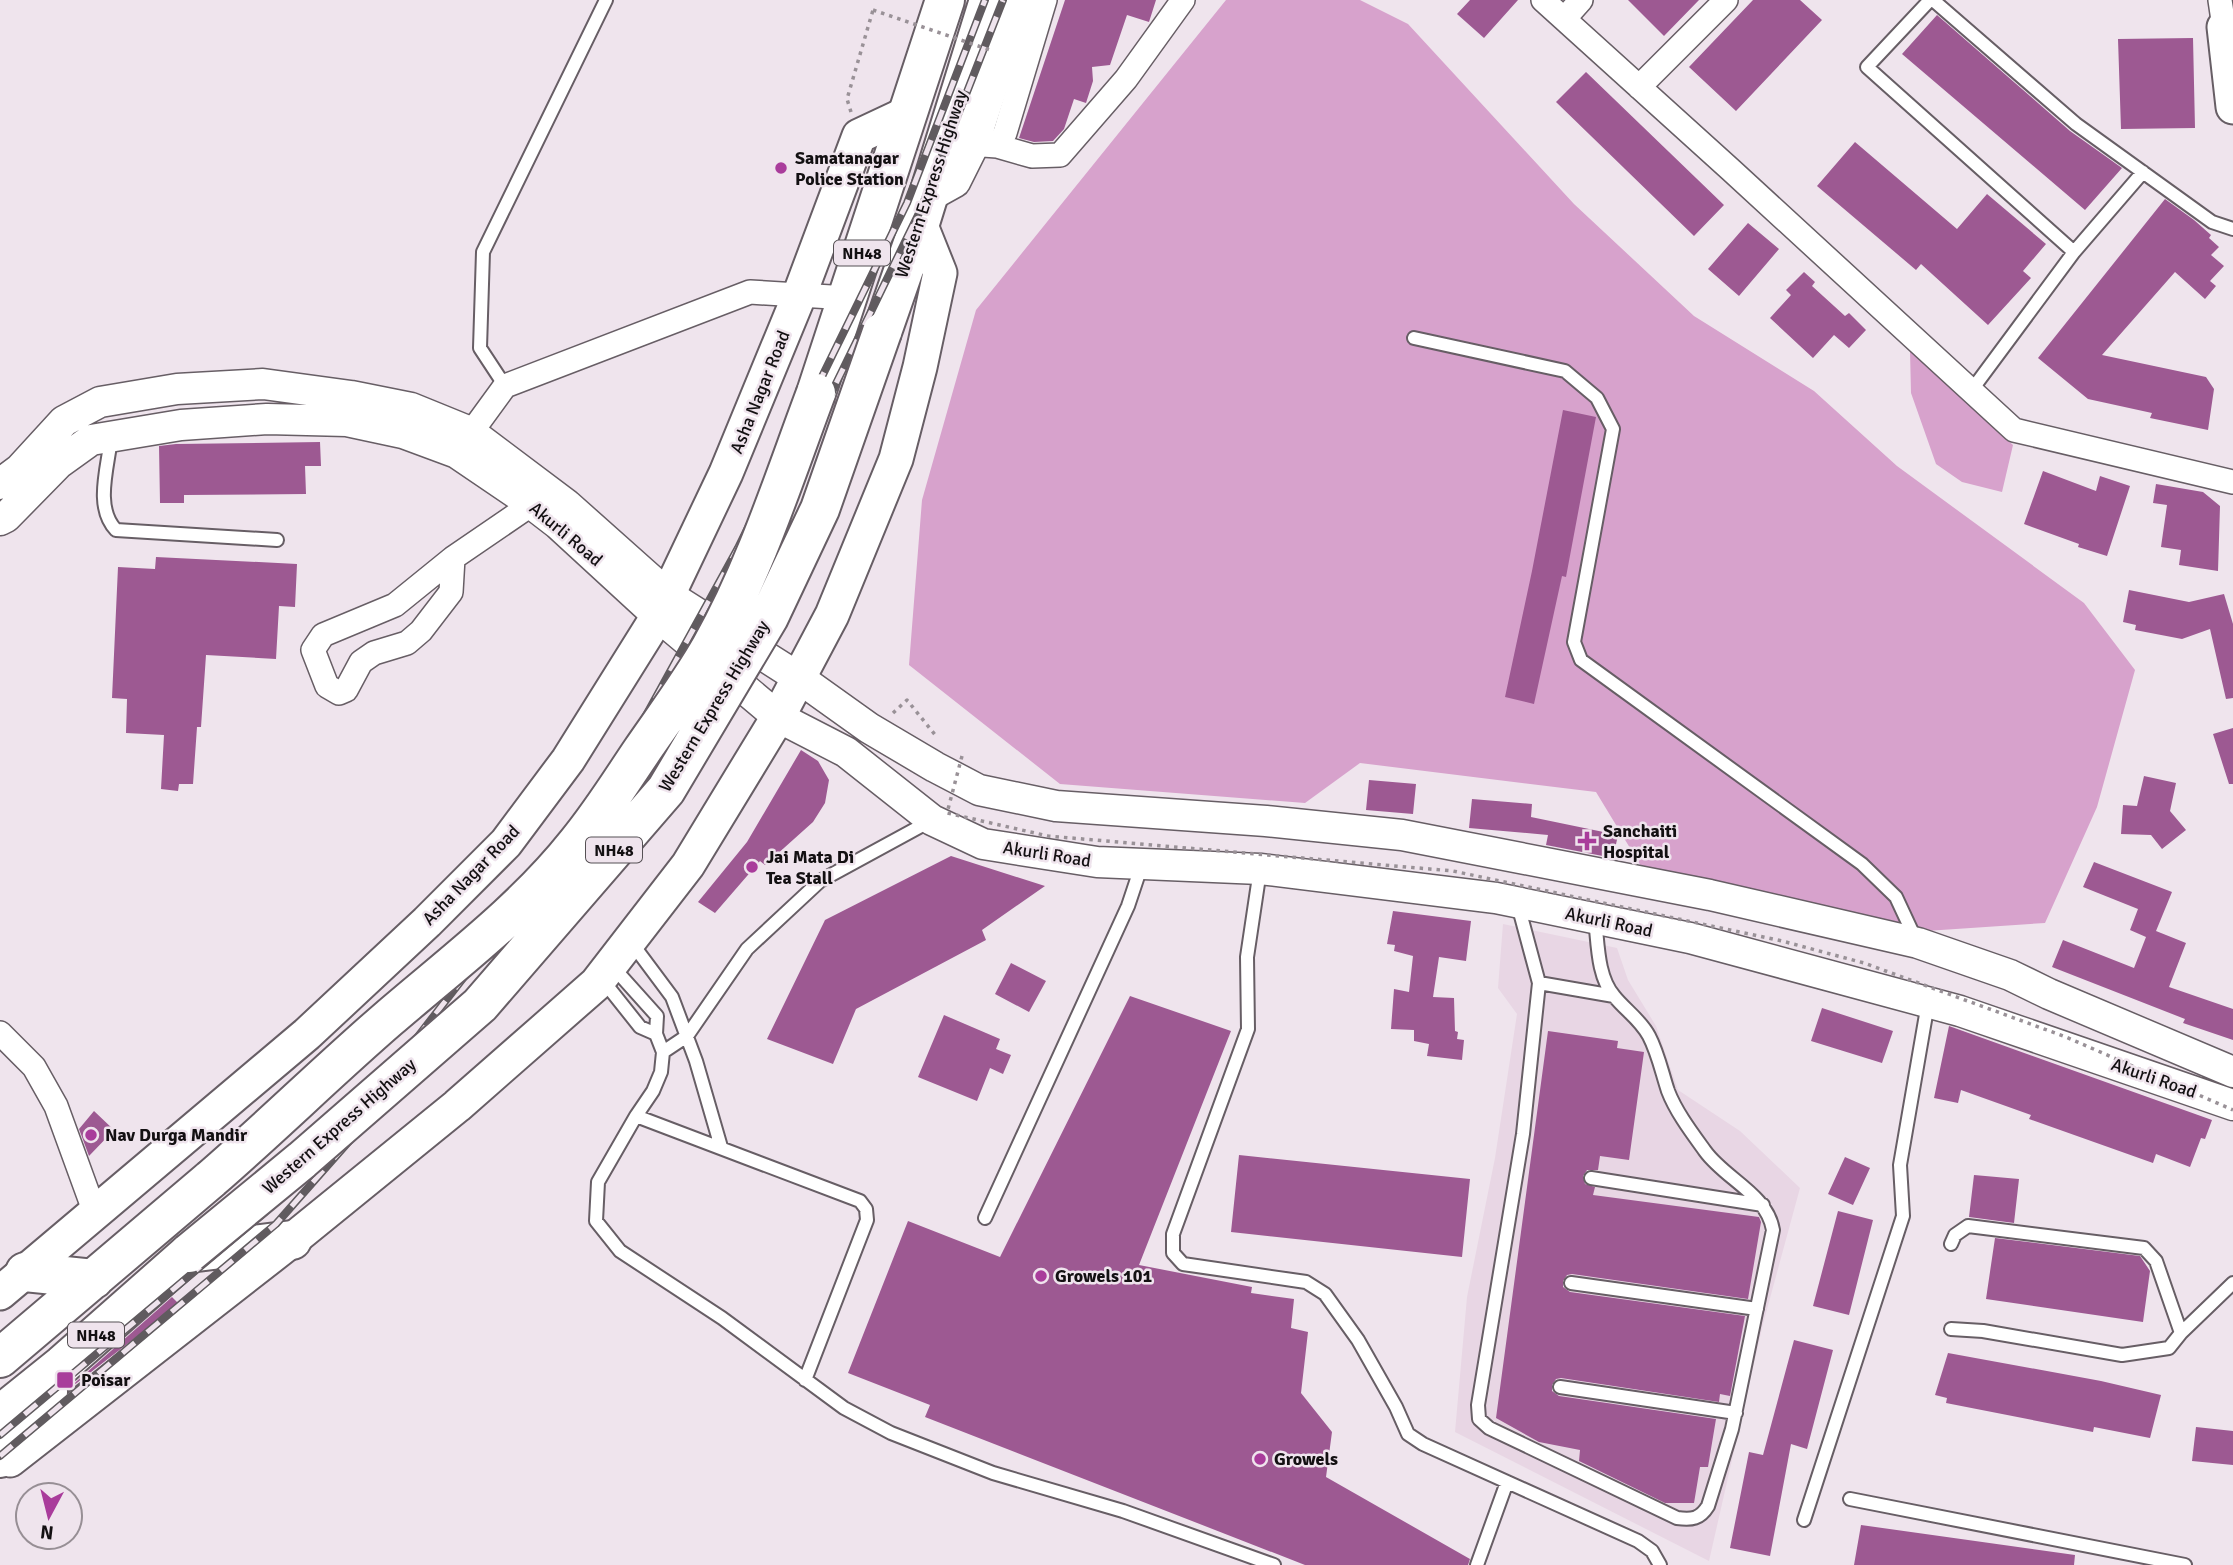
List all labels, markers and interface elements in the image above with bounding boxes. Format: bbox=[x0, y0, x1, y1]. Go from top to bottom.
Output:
street label: Western Express Highway bbox=[890, 87, 972, 281]
place label: Samatanagar Police Station bbox=[795, 147, 904, 190]
marker: Samatanagar Police Station bbox=[773, 160, 789, 176]
road number: NH48 bbox=[834, 241, 890, 266]
street label: Asha Nagar Road bbox=[725, 327, 795, 457]
street label: Akurli Road bbox=[525, 497, 607, 571]
street label: Western Express Highway bbox=[654, 616, 774, 796]
street label: Asha Nagar Road bbox=[418, 820, 524, 930]
place label: Sanchaiti Hospital bbox=[1603, 820, 1677, 863]
marker: Sanchaiti Hospital bbox=[1577, 831, 1597, 851]
street label: Akurli Road bbox=[1001, 836, 1093, 872]
road number: NH48 bbox=[586, 838, 642, 862]
place label: Jai Mata Di Tea Stall bbox=[766, 846, 854, 889]
marker: Jai Mata Di Tea Stall bbox=[744, 859, 760, 875]
street label: Akurli Road bbox=[1563, 902, 1655, 942]
street label: Western Express Highway bbox=[258, 1053, 421, 1199]
street label: Akurli Road bbox=[2108, 1053, 2200, 1103]
place label: Nav Durga Mandir bbox=[105, 1124, 248, 1146]
marker: Nav Durga Mandir bbox=[83, 1127, 99, 1143]
place label: Growels 101 bbox=[1055, 1265, 1152, 1287]
marker: Growels 101 bbox=[1033, 1268, 1049, 1284]
road number: NH48 bbox=[68, 1322, 124, 1348]
place label: Poisar bbox=[81, 1369, 131, 1391]
marker: Poisar bbox=[55, 1370, 75, 1390]
place label: Growels bbox=[1274, 1448, 1338, 1470]
marker: Growels bbox=[1252, 1451, 1268, 1467]
north arrow bbox=[14, 1481, 84, 1551]
text: N bbox=[39, 1519, 55, 1545]

